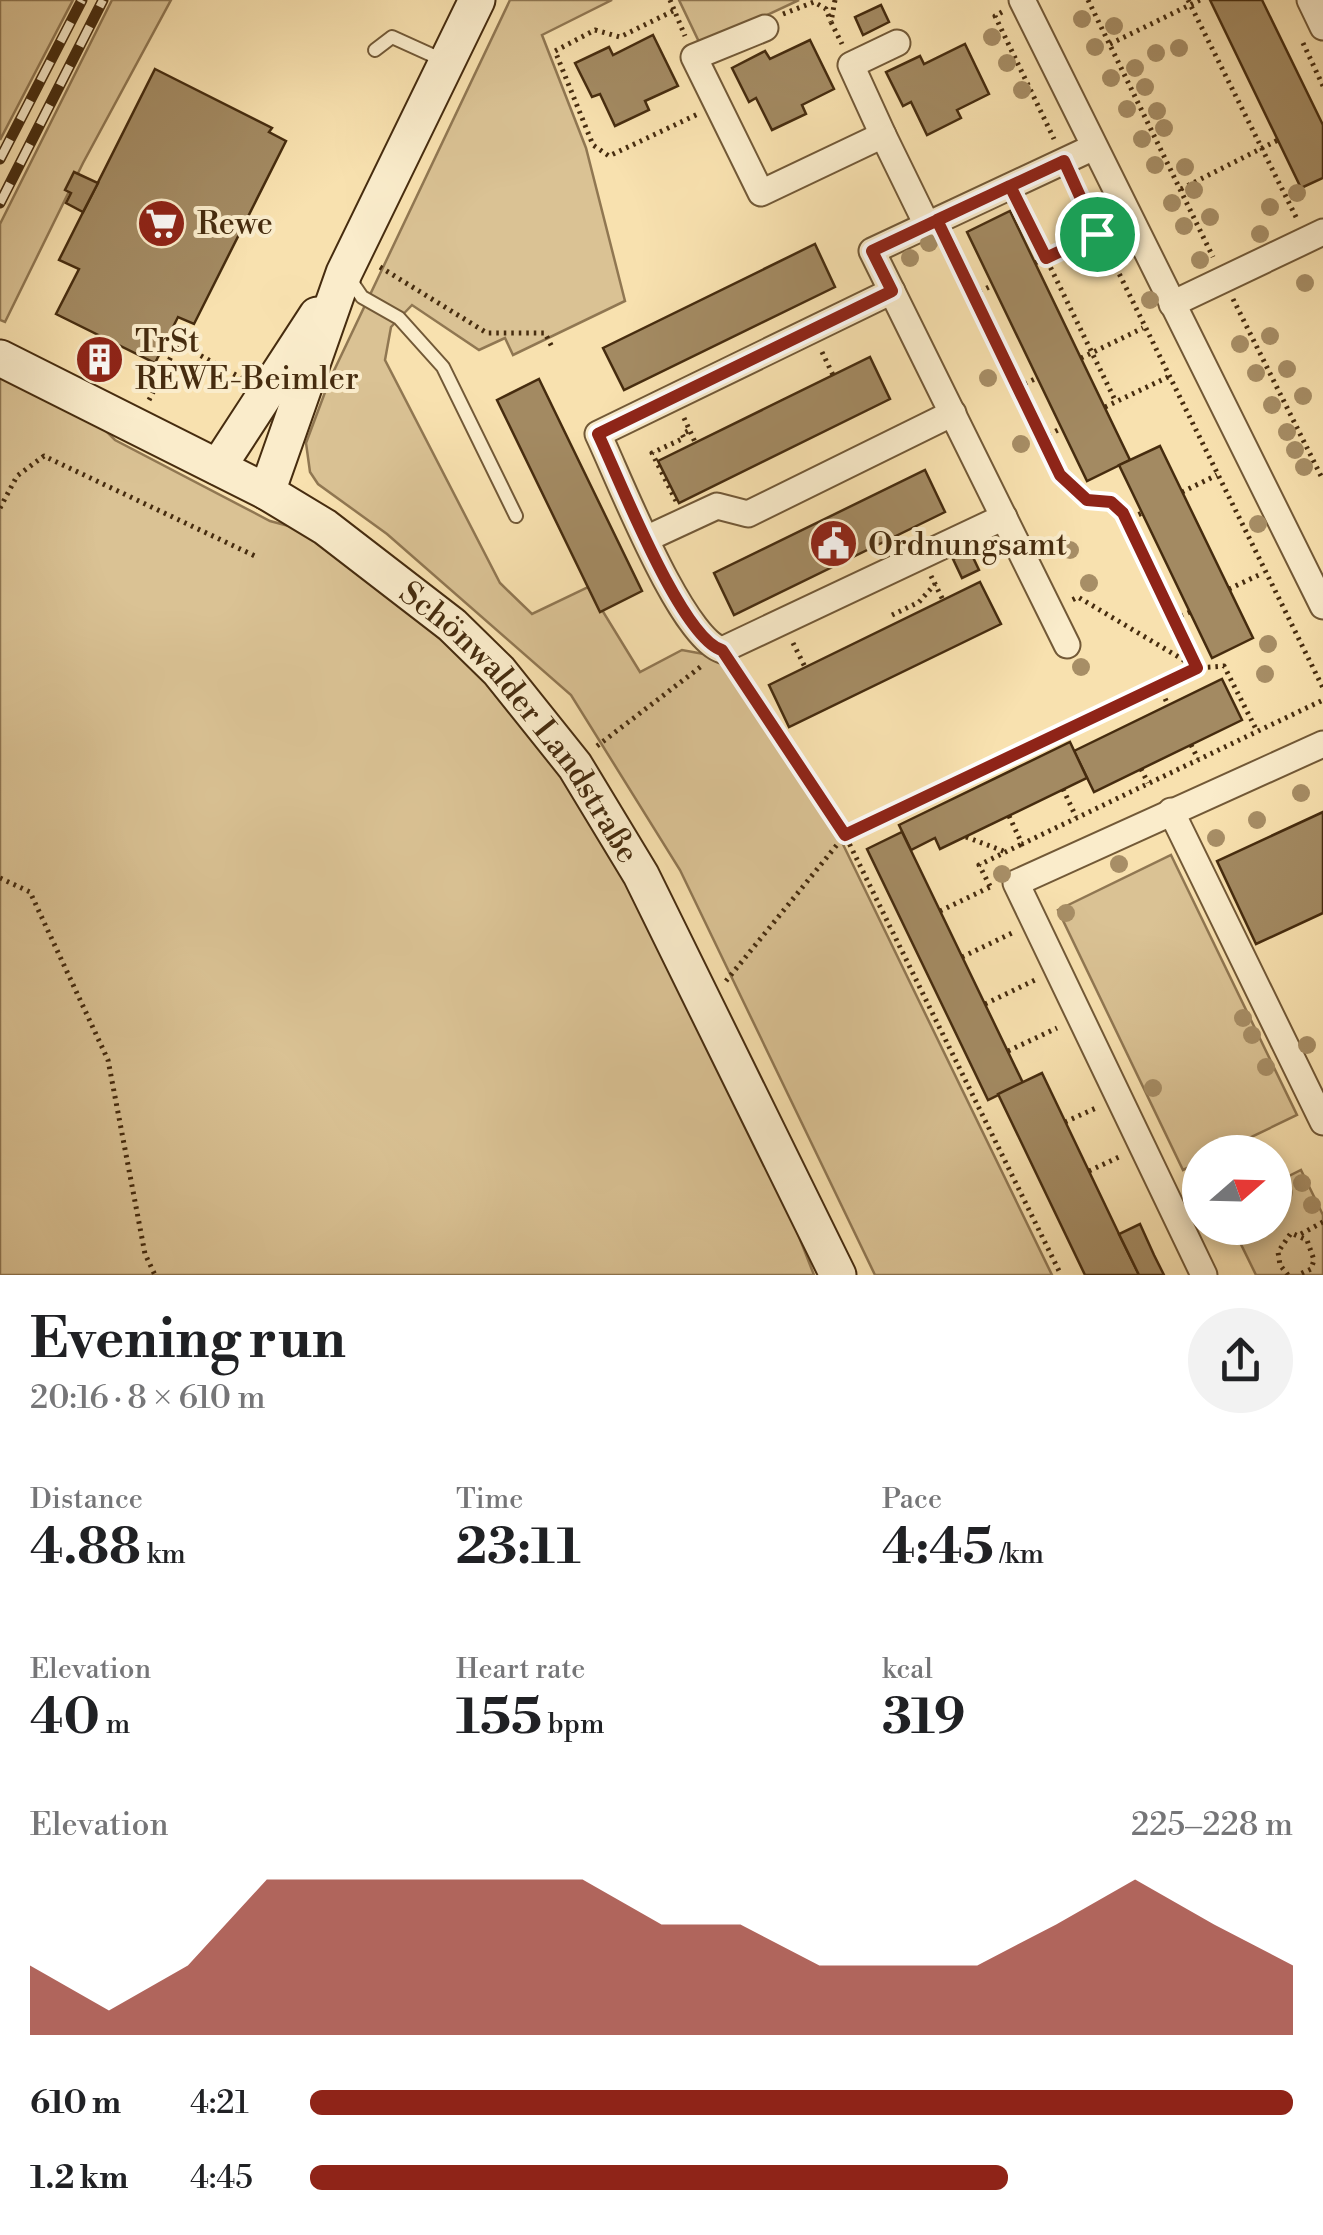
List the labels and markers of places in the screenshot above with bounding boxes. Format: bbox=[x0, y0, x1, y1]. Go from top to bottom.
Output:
pin bbox=[1055, 192, 1140, 277]
supermarket icon: Rewe bbox=[136, 197, 188, 249]
place label: Rewe bbox=[197, 204, 273, 244]
place label: TrSt REWE-Beimler bbox=[135, 322, 359, 399]
building icon: TrSt REWE-Beimler bbox=[74, 333, 126, 385]
public building icon: Ordnungsamt bbox=[807, 518, 859, 570]
place label: Ordnungsamt bbox=[868, 525, 1067, 565]

